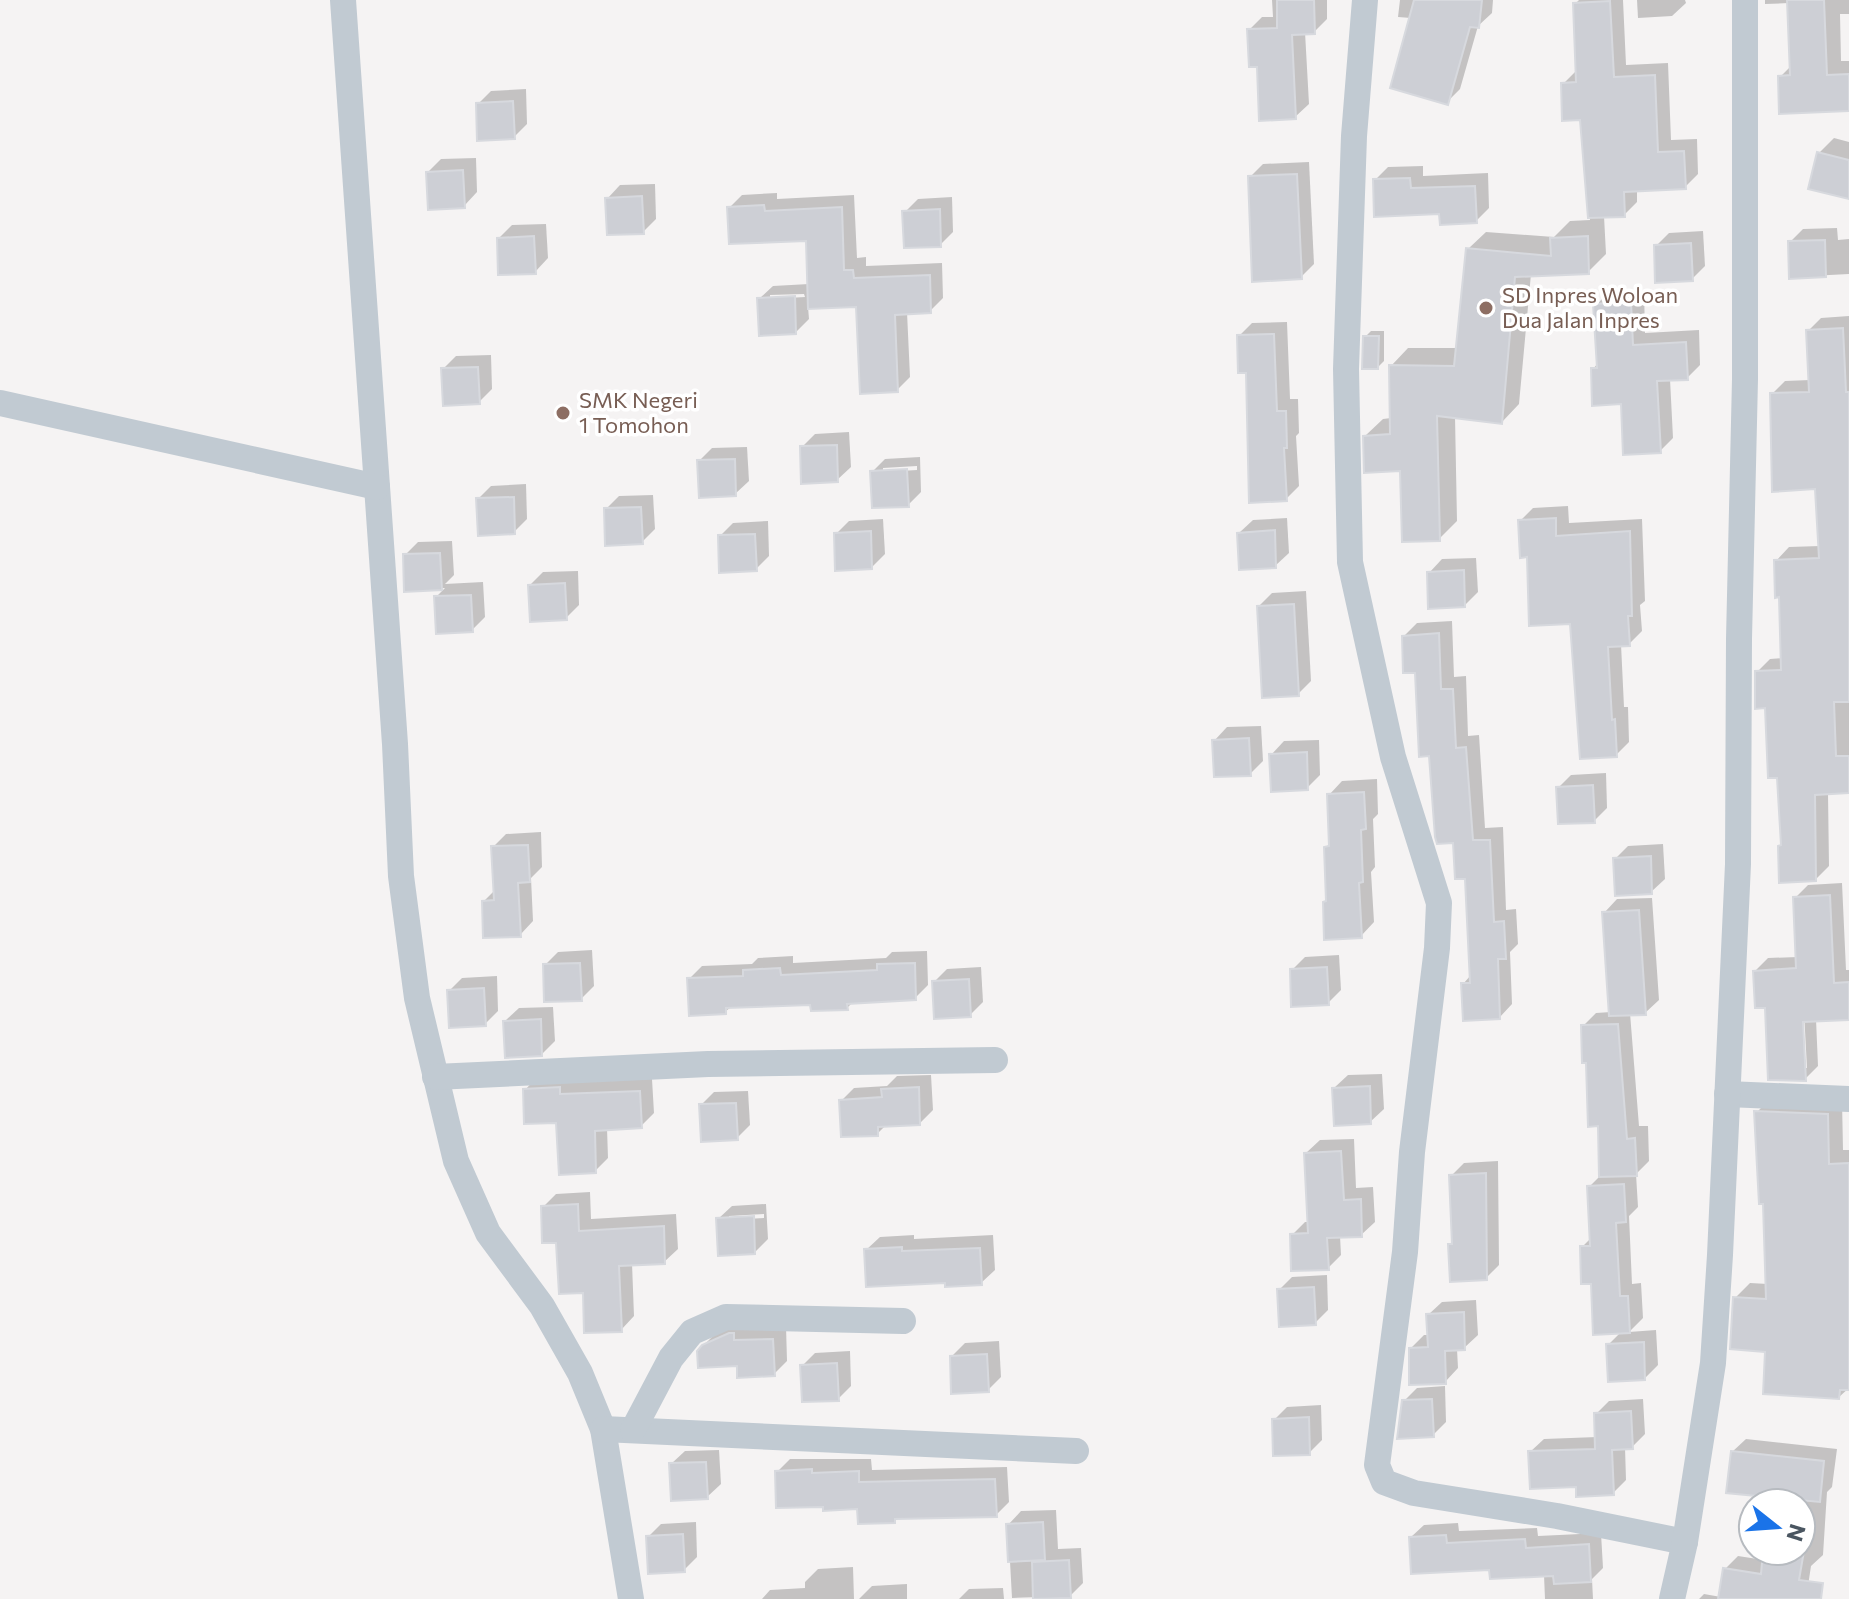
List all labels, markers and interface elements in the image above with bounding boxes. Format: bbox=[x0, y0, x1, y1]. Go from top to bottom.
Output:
place label: SD Inpres Woloan Dua Jalan Inpres bbox=[1502, 281, 1678, 333]
marker: SD Inpres Woloan Dua Jalan Inpres bbox=[1477, 299, 1495, 317]
place label: SMK Negeri 1 Tomohon bbox=[579, 386, 698, 438]
marker: SMK Negeri 1 Tomohon bbox=[554, 404, 572, 422]
north arrow bbox=[1737, 1487, 1817, 1567]
text: N bbox=[1781, 1521, 1812, 1545]

